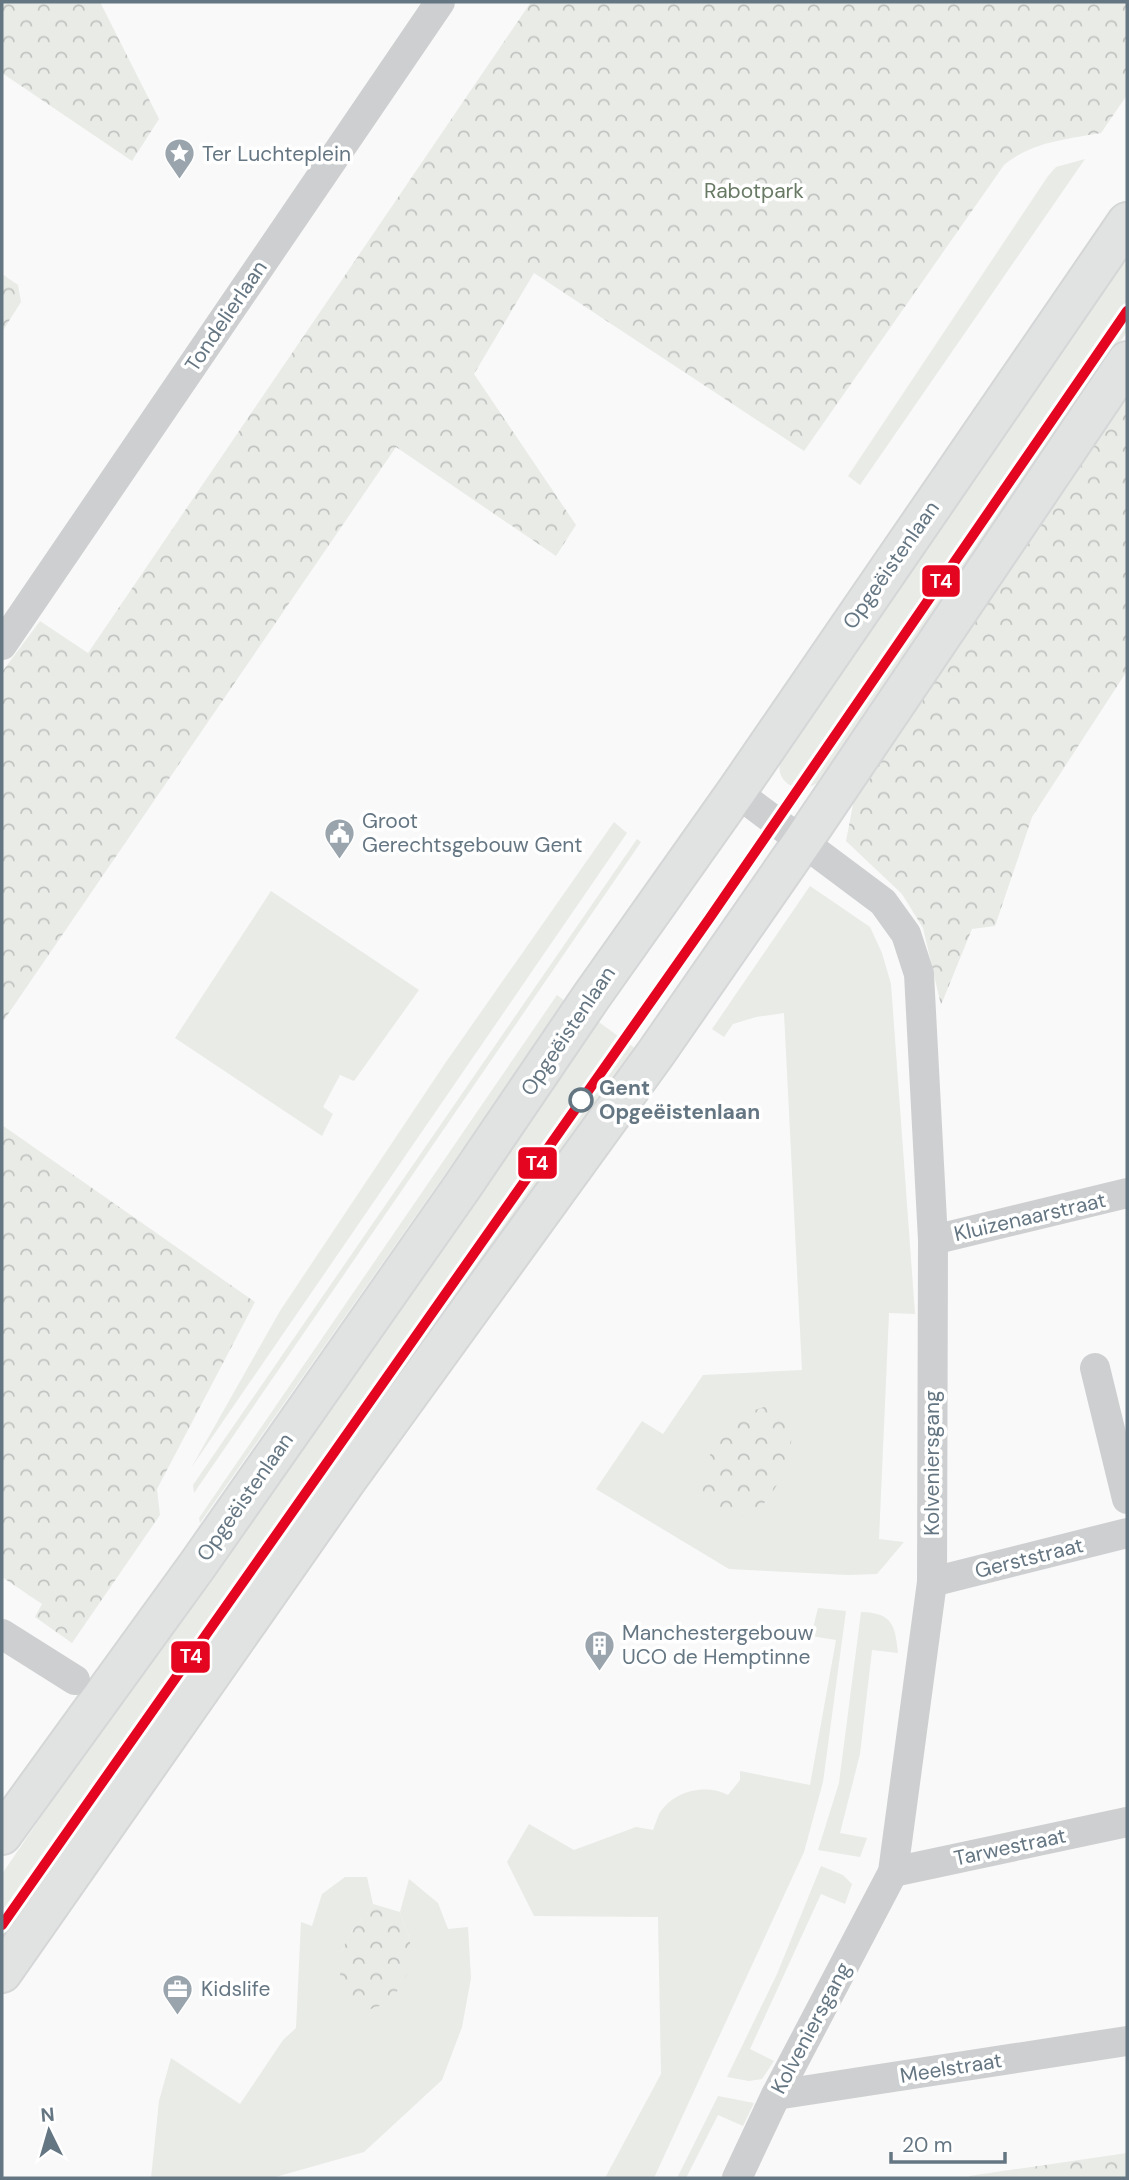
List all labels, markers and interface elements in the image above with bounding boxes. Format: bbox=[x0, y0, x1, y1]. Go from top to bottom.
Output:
place icon: Ter Luchteplein bbox=[162, 137, 196, 181]
place label: Ter Luchteplein bbox=[202, 140, 351, 168]
park label: Rabotpark bbox=[704, 177, 804, 205]
street label: Tondelierlaan bbox=[178, 255, 274, 377]
street label: Opgeëistenlaan bbox=[836, 495, 946, 635]
line badge: T4 bbox=[921, 564, 961, 598]
text: T4 bbox=[930, 569, 952, 594]
place label: Groot Gerechtsgebouw Gent bbox=[362, 807, 583, 859]
public building icon: Groot Gerechtsgebouw Gent bbox=[322, 816, 356, 860]
street label: Opgeëistenlaan bbox=[514, 961, 622, 1101]
place label: Gent Opgeëistenlaan bbox=[599, 1074, 760, 1126]
marker: Gent Opgeëistenlaan bbox=[569, 1088, 593, 1112]
line badge: T4 bbox=[517, 1146, 558, 1180]
text: T4 bbox=[526, 1151, 548, 1176]
street label: Kluizenaarstraat bbox=[951, 1186, 1109, 1248]
street label: Kolveniersgang bbox=[918, 1390, 946, 1536]
street label: Opgeëistenlaan bbox=[190, 1427, 300, 1567]
street label: Gerststraat bbox=[972, 1531, 1086, 1585]
place label: Manchestergebouw UCO de Hemptinne bbox=[622, 1619, 814, 1671]
building icon: Manchestergebouw UCO de Hemptinne bbox=[582, 1628, 616, 1672]
line badge: T4 bbox=[170, 1640, 211, 1674]
text: T4 bbox=[180, 1644, 202, 1669]
street label: Tarwestraat bbox=[951, 1821, 1069, 1873]
street label: Kolveniersgang bbox=[764, 1957, 858, 2099]
office icon: Kidslife bbox=[161, 1972, 195, 2016]
place label: Kidslife bbox=[201, 1975, 270, 2003]
street label: Meelstraat bbox=[898, 2046, 1004, 2090]
north arrow bbox=[14, 2096, 84, 2166]
text: N bbox=[40, 2102, 56, 2128]
scale bar bbox=[891, 2120, 1005, 2164]
text: 20 m bbox=[902, 2131, 953, 2159]

